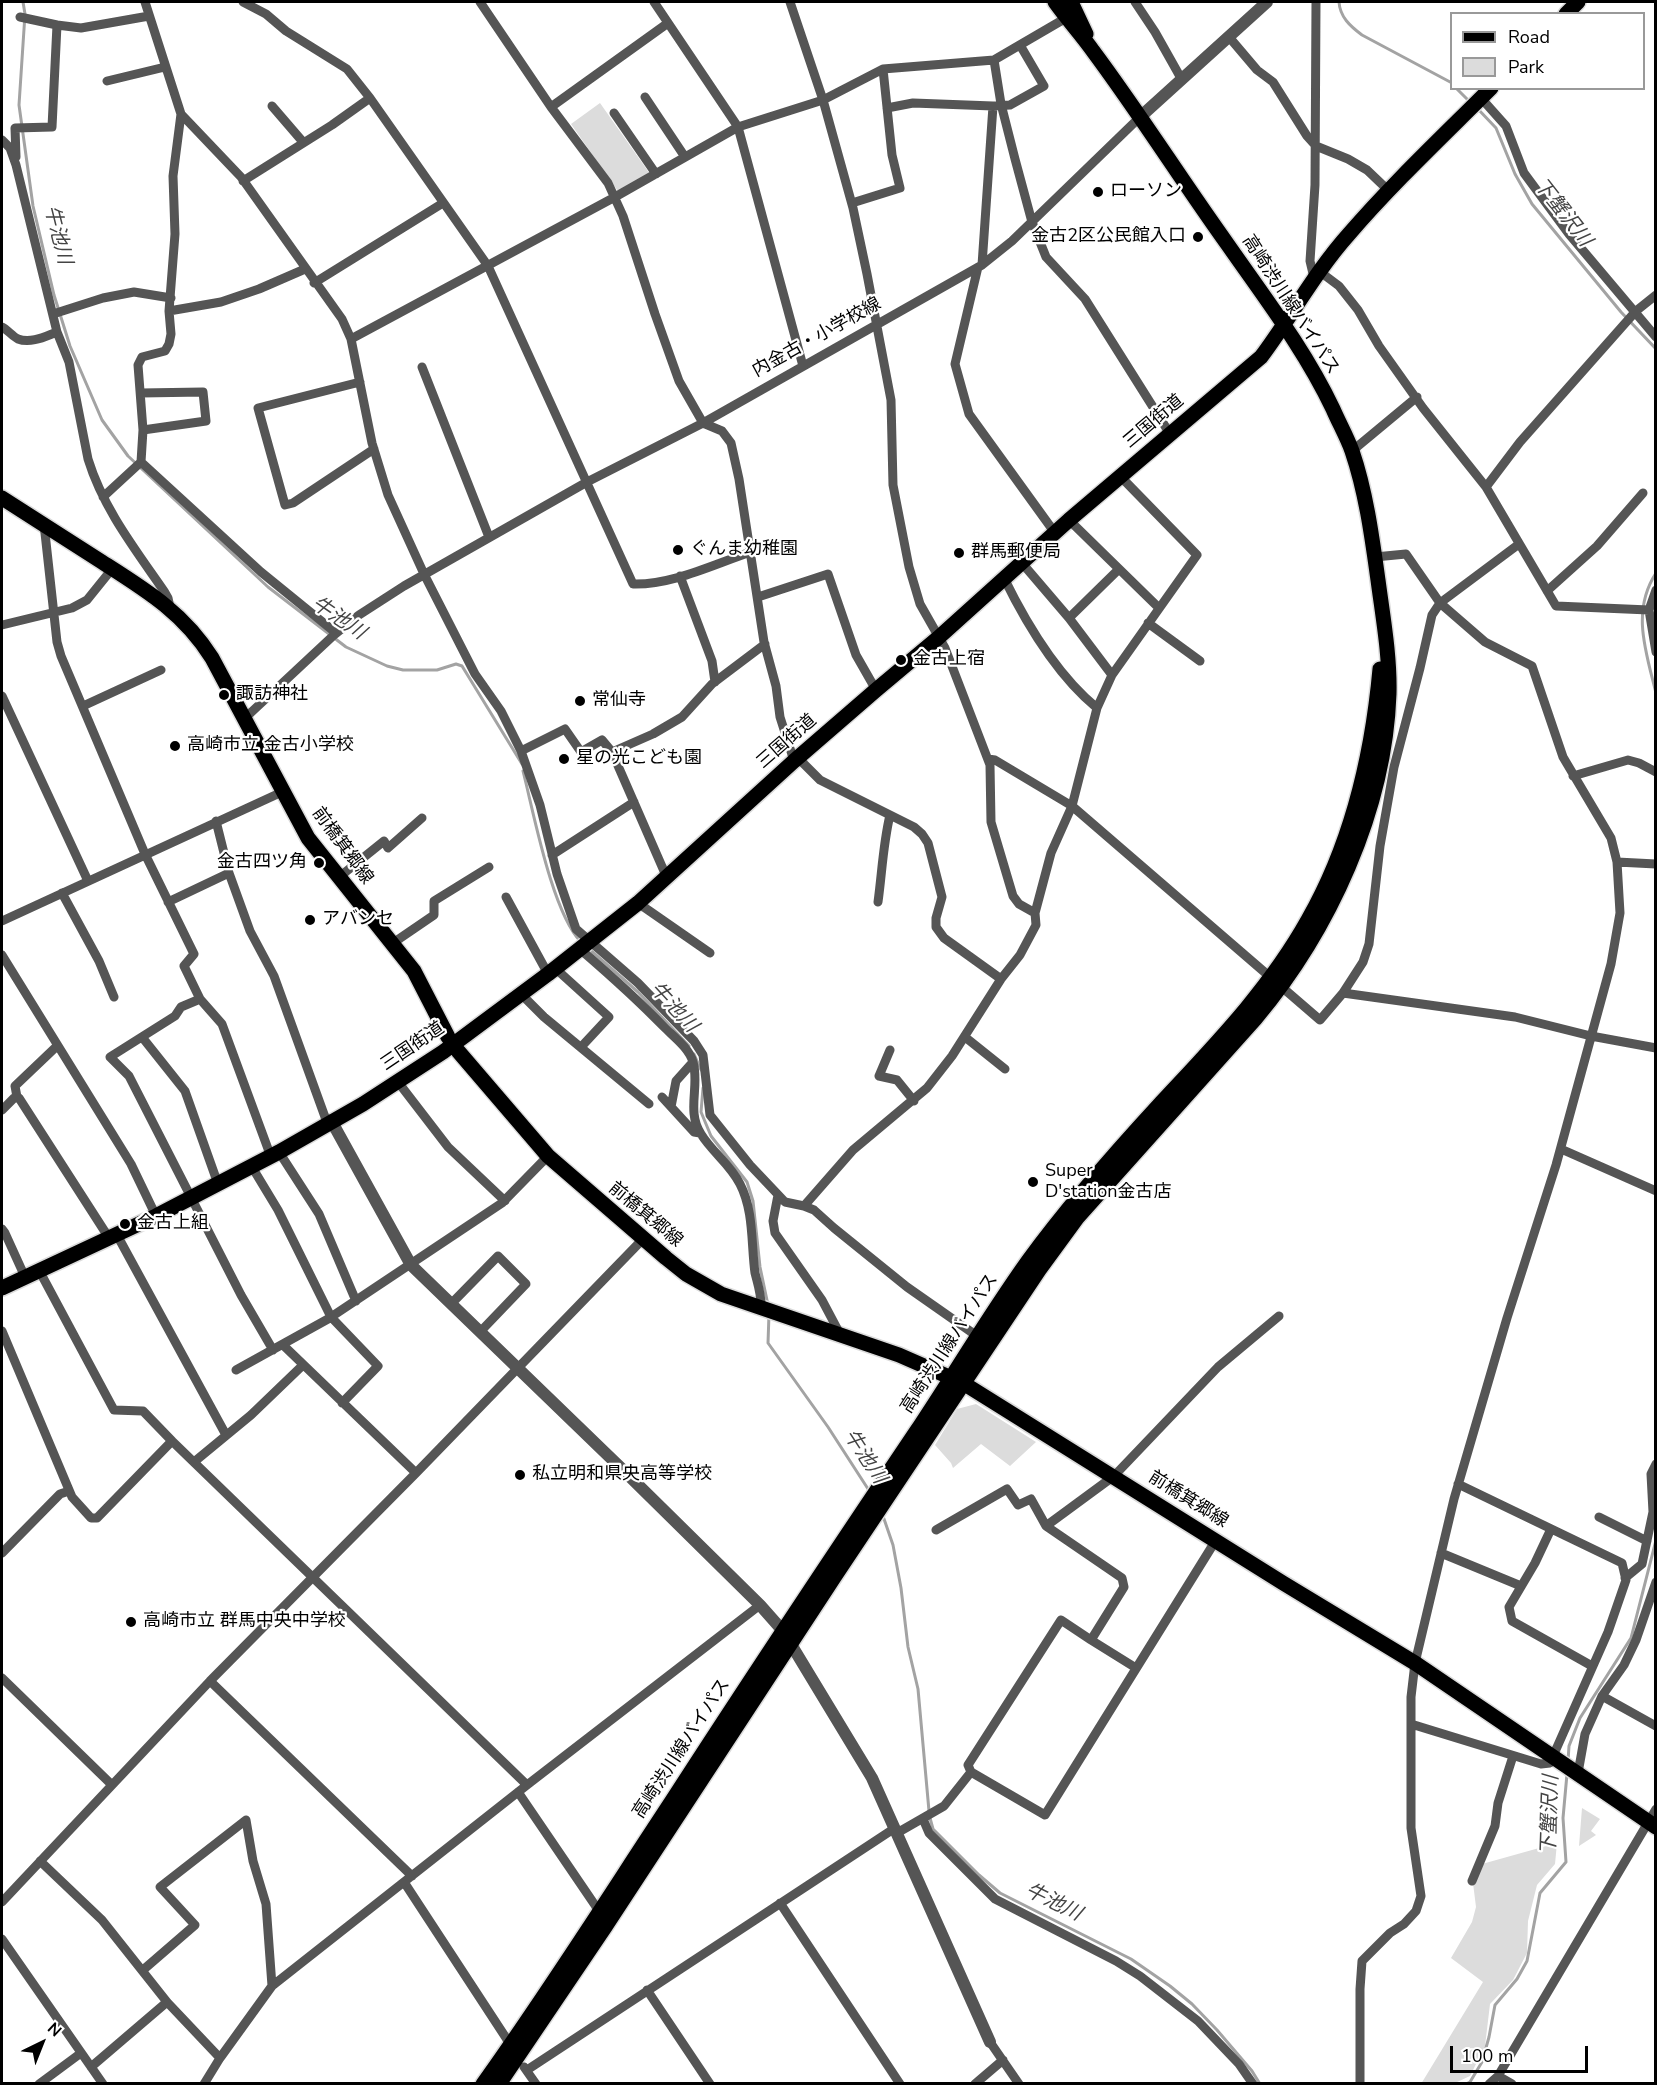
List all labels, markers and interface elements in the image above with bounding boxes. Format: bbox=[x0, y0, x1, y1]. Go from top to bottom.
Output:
legend bbox=[1450, 12, 1645, 90]
text: Road bbox=[1508, 25, 1550, 49]
text: Park bbox=[1508, 55, 1544, 79]
water label: 下蟹沢川 bbox=[1528, 174, 1596, 252]
place label: ローソン bbox=[1110, 181, 1182, 203]
marker: ローソン bbox=[1091, 185, 1105, 199]
water label: 牛池川 bbox=[38, 203, 76, 267]
place label: 金古2区公民館入口 bbox=[1031, 226, 1186, 248]
marker: 金古2区公民館入口 bbox=[1191, 230, 1205, 244]
street label: 高崎渋川線バイパス bbox=[1237, 231, 1343, 379]
street label: 内金古・小学校線 bbox=[749, 294, 885, 382]
street label: 三国街道 bbox=[1119, 391, 1189, 453]
place label: ぐんま幼稚園 bbox=[690, 539, 798, 561]
place label: 群馬郵便局 bbox=[971, 542, 1061, 564]
marker: ぐんま幼稚園 bbox=[671, 543, 685, 557]
marker: 群馬郵便局 bbox=[952, 546, 966, 560]
water label: 牛池川 bbox=[306, 592, 370, 646]
place label: 金古上宿 bbox=[913, 649, 985, 671]
marker: 金古上宿 bbox=[894, 653, 908, 667]
place label: 諏訪神社 bbox=[236, 684, 308, 706]
marker: 諏訪神社 bbox=[217, 688, 231, 702]
place label: 常仙寺 bbox=[592, 690, 646, 712]
marker: 常仙寺 bbox=[573, 694, 587, 708]
street label: 三国街道 bbox=[753, 710, 821, 774]
place label: 高崎市立 金古小学校 bbox=[187, 735, 354, 757]
marker: 高崎市立 金古小学校 bbox=[168, 739, 182, 753]
place label: 星の光こども園 bbox=[576, 748, 702, 770]
marker: 星の光こども園 bbox=[557, 752, 571, 766]
street label: 前橋箕郷線 bbox=[307, 803, 377, 889]
place label: 金古四ツ角 bbox=[217, 852, 307, 874]
marker: 金古四ツ角 bbox=[312, 856, 326, 870]
place label: アバンセ bbox=[322, 909, 394, 931]
marker: アバンセ bbox=[303, 913, 317, 927]
water label: 牛池川 bbox=[644, 978, 702, 1038]
street label: 三国街道 bbox=[377, 1018, 449, 1076]
place label: Super D'station金古店 bbox=[1045, 1161, 1171, 1204]
marker: Super D'station金古店 bbox=[1026, 1175, 1040, 1189]
street label: 前橋箕郷線 bbox=[604, 1178, 686, 1252]
place label: 金古上組 bbox=[137, 1213, 209, 1235]
marker: 金古上組 bbox=[118, 1217, 132, 1231]
street label: 高崎渋川線バイパス bbox=[897, 1270, 1003, 1418]
water label: 牛池川 bbox=[838, 1425, 890, 1489]
place label: 私立明和県央高等学校 bbox=[532, 1464, 712, 1486]
street label: 前橋箕郷線 bbox=[1144, 1467, 1232, 1533]
marker: 私立明和県央高等学校 bbox=[513, 1468, 527, 1482]
place label: 高崎市立 群馬中央中学校 bbox=[143, 1611, 346, 1633]
marker: 高崎市立 群馬中央中学校 bbox=[124, 1615, 138, 1629]
street label: 高崎渋川線バイパス bbox=[629, 1675, 735, 1823]
water label: 下蟹沢川 bbox=[1538, 1775, 1564, 1855]
water label: 牛池川 bbox=[1021, 1879, 1085, 1927]
north arrow bbox=[12, 2013, 72, 2073]
text: N bbox=[42, 2018, 66, 2042]
scale bar bbox=[1453, 2034, 1591, 2072]
text: 100 m bbox=[1461, 2044, 1513, 2068]

